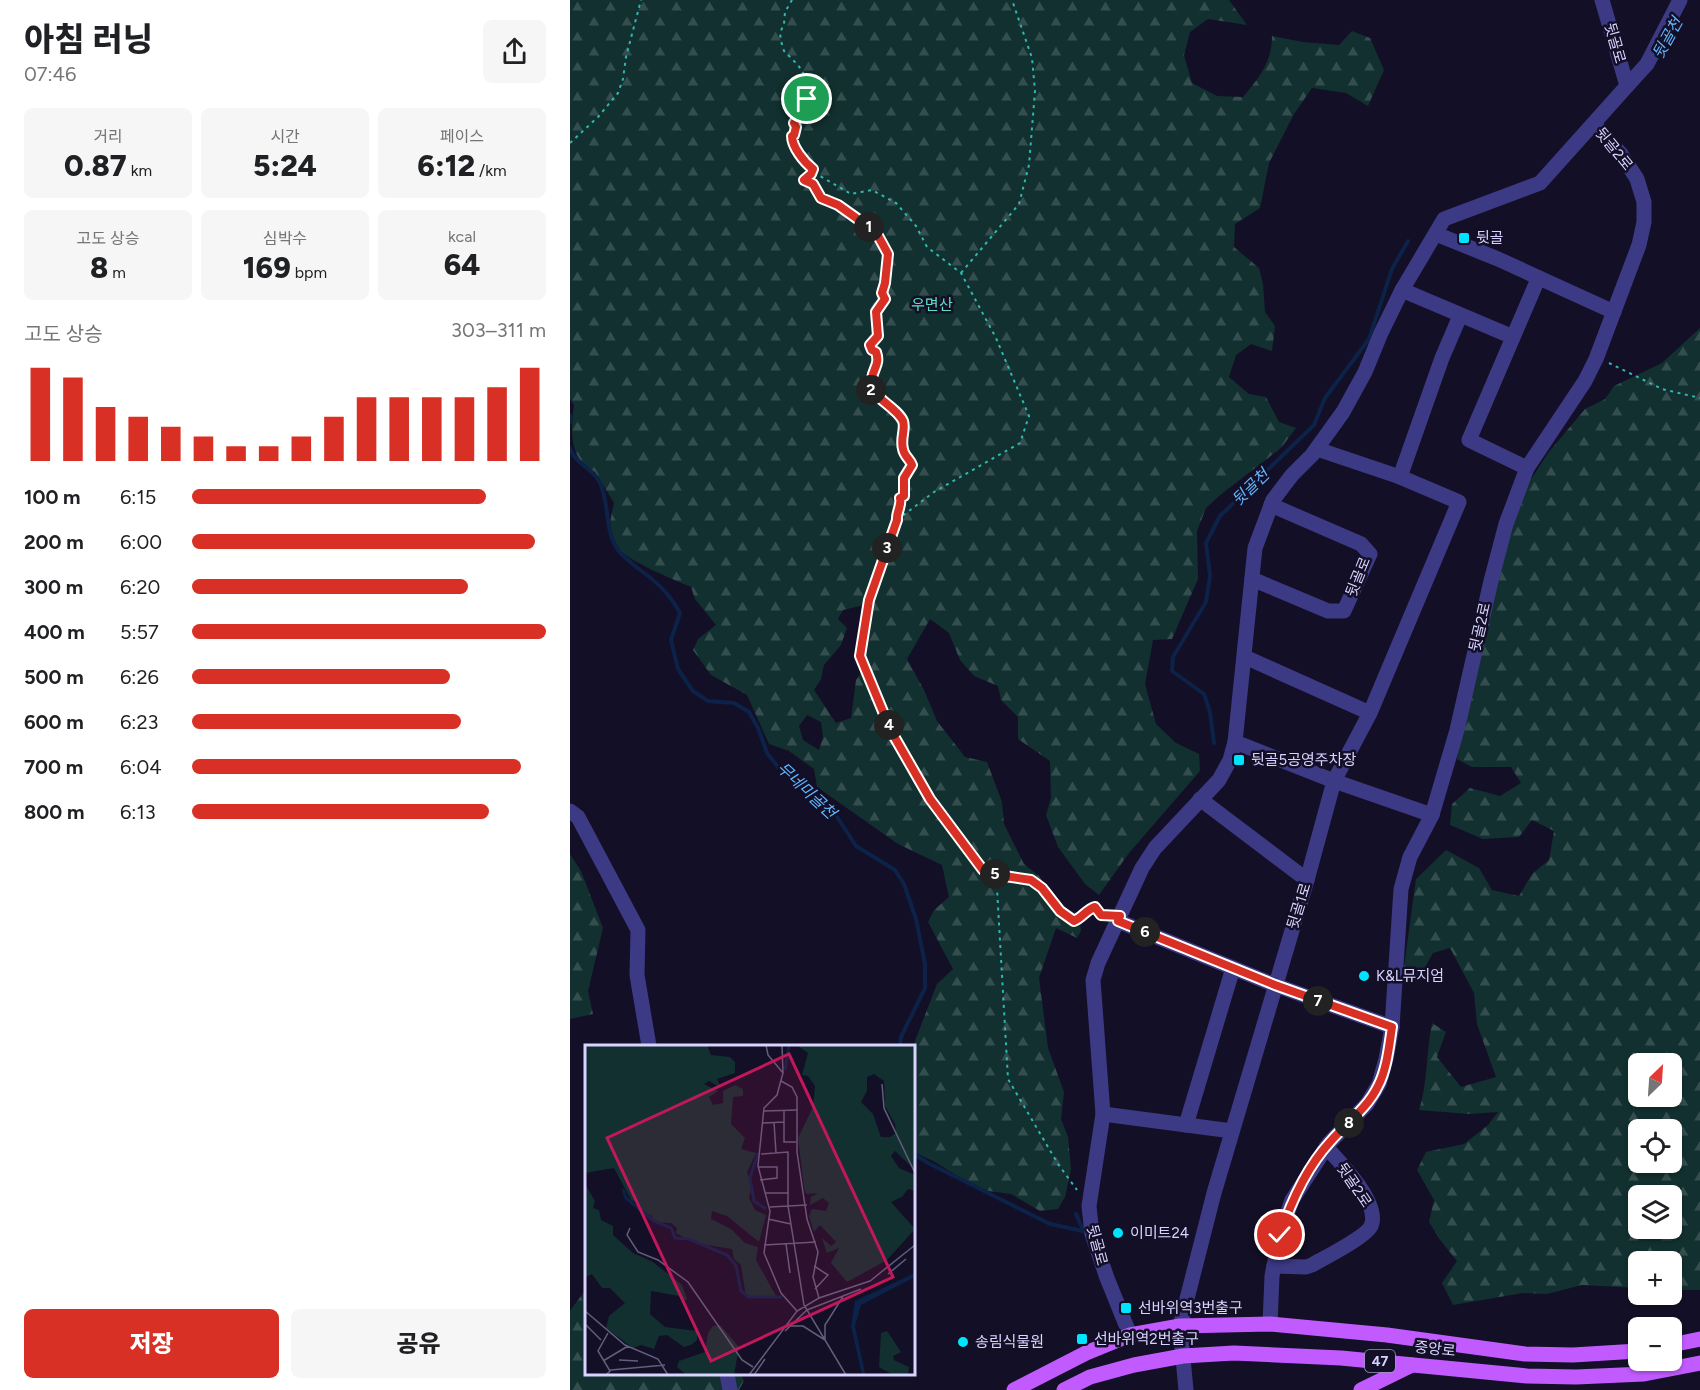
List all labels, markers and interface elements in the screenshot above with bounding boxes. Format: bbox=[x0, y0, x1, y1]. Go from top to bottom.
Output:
water label: 뒷골천 bbox=[1648, 12, 1688, 62]
text: 아침 러닝 bbox=[24, 20, 153, 59]
button: share bbox=[483, 20, 546, 83]
street label: 뒷골로 bbox=[1601, 21, 1629, 65]
text: 07:46 bbox=[24, 62, 76, 86]
pin bbox=[781, 73, 832, 124]
icon: arrive bbox=[790, 82, 823, 115]
street label: 뒷골2로 bbox=[1591, 124, 1637, 174]
text: 거리 bbox=[93, 127, 123, 146]
text: 시간 bbox=[270, 127, 300, 146]
text: 페이스 bbox=[440, 127, 484, 146]
text: 0.87 bbox=[64, 147, 127, 184]
text: 5:24 bbox=[253, 147, 317, 184]
text: 6:12 bbox=[417, 147, 475, 184]
text: km bbox=[127, 161, 152, 180]
text: /km bbox=[475, 161, 507, 180]
pin: 1 bbox=[854, 212, 884, 242]
text: 1 bbox=[866, 217, 872, 236]
text: kcal bbox=[448, 227, 476, 246]
text: 고도 상승 bbox=[77, 229, 139, 248]
text: 심박수 bbox=[263, 229, 307, 248]
place label: 뒷골 bbox=[1476, 229, 1504, 247]
marker: 뒷골 bbox=[1457, 231, 1471, 245]
text: 64 bbox=[444, 246, 480, 283]
text: 8 bbox=[90, 249, 108, 286]
text: 169 bbox=[243, 249, 291, 286]
text: m bbox=[108, 263, 126, 282]
text: bpm bbox=[291, 263, 327, 282]
park label: 우면산 bbox=[911, 296, 953, 314]
text: 303–311 m bbox=[451, 318, 546, 342]
text: 고도 상승 bbox=[24, 322, 103, 346]
pin: 2 bbox=[856, 375, 886, 405]
text: 2 bbox=[866, 380, 876, 399]
water label: 뒷골천 bbox=[1228, 464, 1274, 510]
text: 100 m bbox=[24, 485, 81, 509]
text: 6:15 bbox=[120, 485, 156, 509]
text: 200 m bbox=[24, 530, 84, 554]
text: 6:00 bbox=[120, 530, 162, 554]
pin: 3 bbox=[872, 533, 902, 563]
text: 3 bbox=[883, 538, 891, 557]
street label: 뒷골로 bbox=[1342, 554, 1374, 600]
text: 300 m bbox=[24, 575, 83, 599]
text: 6:20 bbox=[120, 575, 160, 599]
street label: 뒷골2로 bbox=[1466, 601, 1494, 653]
text: 400 m bbox=[24, 620, 85, 644]
text: 5:57 bbox=[120, 620, 159, 644]
text: 500 m bbox=[24, 665, 84, 689]
text: 6:26 bbox=[120, 665, 159, 689]
text: 600 m bbox=[24, 710, 84, 734]
text: 6:23 bbox=[120, 710, 158, 734]
pin: 4 bbox=[874, 710, 904, 740]
text: 4 bbox=[884, 715, 894, 734]
place label: 뒷골5공영주차장 bbox=[1251, 751, 1356, 769]
marker: 뒷골5공영주차장 bbox=[1232, 753, 1246, 767]
text: 700 m bbox=[24, 755, 83, 779]
text: 6:04 bbox=[120, 755, 162, 779]
water label: 무네미골천 bbox=[773, 758, 842, 824]
text: 800 m bbox=[24, 800, 84, 824]
text: 6:13 bbox=[120, 800, 156, 824]
pin: 5 bbox=[980, 859, 1010, 889]
text: 5 bbox=[990, 864, 1000, 883]
street label: 뒷골1로 bbox=[1283, 881, 1315, 931]
pin: 6 bbox=[1130, 917, 1160, 947]
text: 6 bbox=[1140, 922, 1150, 941]
place label: K&L뮤지엄 bbox=[1376, 967, 1444, 985]
marker: K&L뮤지엄 bbox=[1357, 969, 1371, 983]
pin: 7 bbox=[1303, 986, 1333, 1016]
text: 7 bbox=[1314, 991, 1322, 1010]
inset map bbox=[585, 1045, 915, 1375]
north arrow bbox=[1628, 1053, 1682, 1107]
map controls bbox=[1628, 1053, 1682, 1371]
pin: 8 bbox=[1334, 1108, 1364, 1138]
text: 8 bbox=[1344, 1113, 1354, 1132]
button: locate bbox=[1628, 1119, 1682, 1173]
street label: 뒷골2로 bbox=[1333, 1159, 1375, 1211]
button: layers bbox=[1628, 1185, 1682, 1239]
pin bbox=[1254, 1209, 1305, 1260]
icon: check bbox=[1263, 1218, 1296, 1251]
street label: 뒷골로 bbox=[1083, 1223, 1111, 1267]
place label: 이미트24 bbox=[1130, 1224, 1189, 1242]
marker: 이미트24 bbox=[1111, 1226, 1125, 1240]
button: + bbox=[1628, 1251, 1682, 1305]
place label: 선바위역3번출구 bbox=[1138, 1299, 1243, 1317]
marker: 선바위역3번출구 bbox=[1119, 1301, 1133, 1315]
button: 저장 bbox=[24, 1309, 279, 1378]
button: 공유 bbox=[291, 1309, 546, 1378]
button: − bbox=[1628, 1317, 1682, 1371]
place label: 선바위역2번출구 bbox=[1094, 1330, 1199, 1348]
marker: 선바위역2번출구 bbox=[1075, 1332, 1089, 1346]
place label: 송림식물원 bbox=[975, 1333, 1044, 1351]
marker: 송림식물원 bbox=[956, 1335, 970, 1349]
street label: 중앙로 bbox=[1413, 1338, 1457, 1360]
road number: 47 bbox=[1365, 1350, 1395, 1372]

